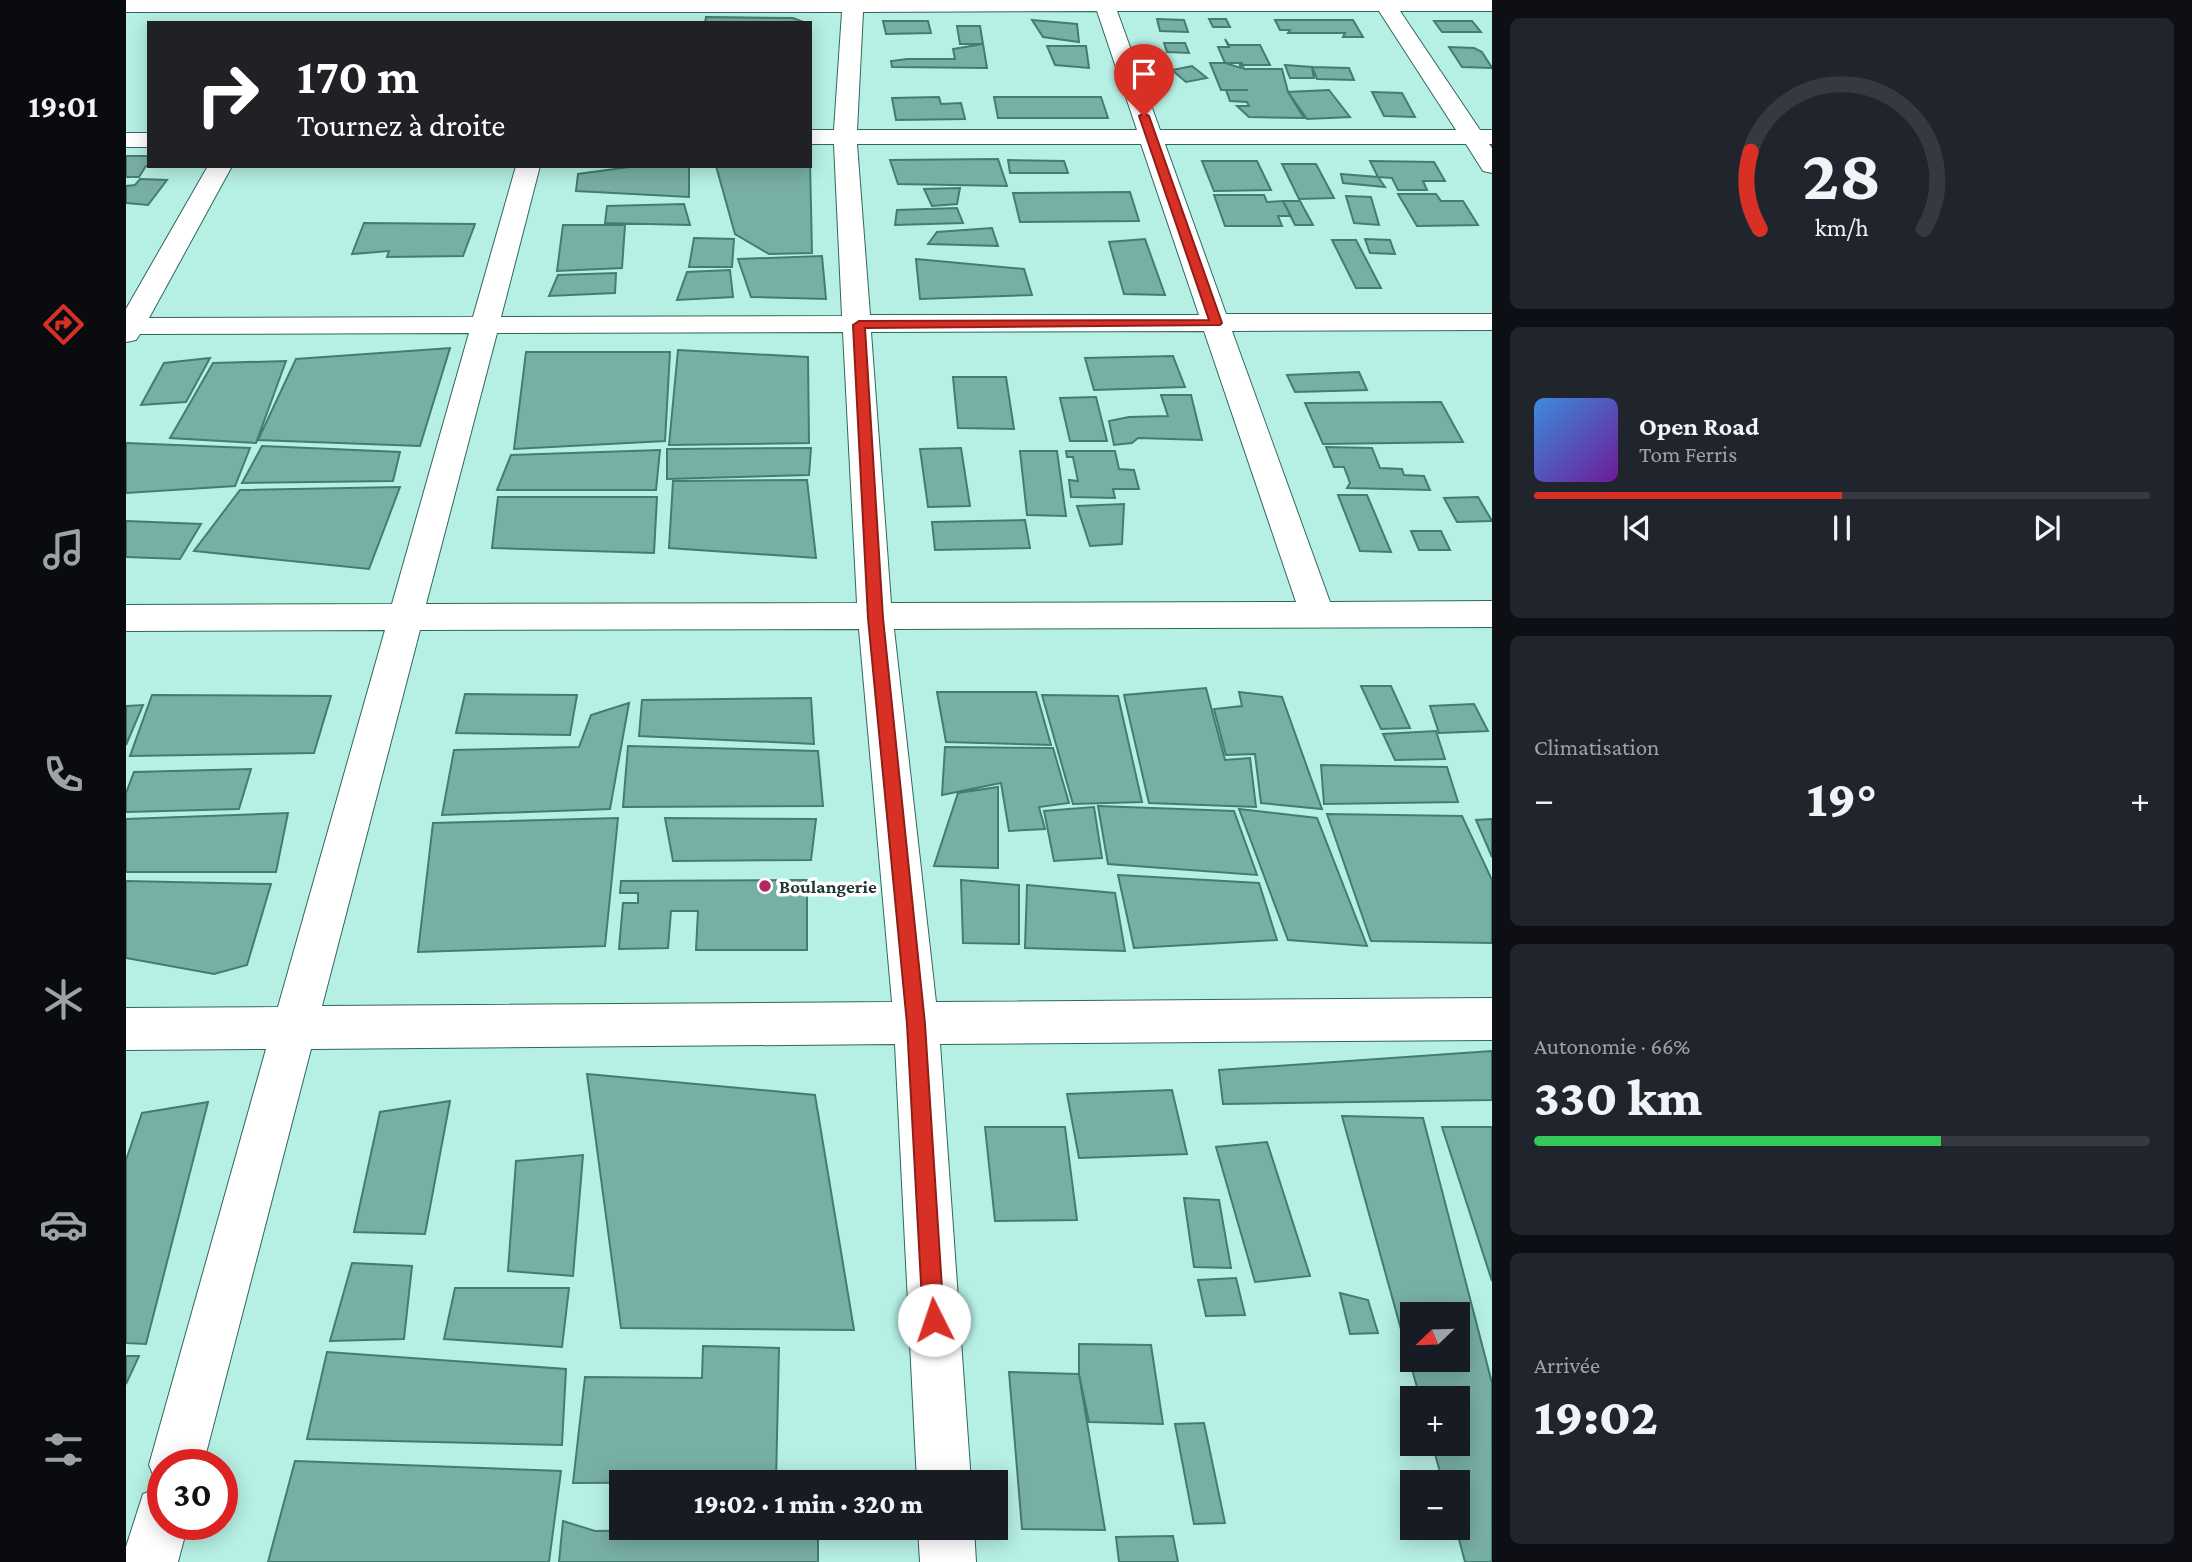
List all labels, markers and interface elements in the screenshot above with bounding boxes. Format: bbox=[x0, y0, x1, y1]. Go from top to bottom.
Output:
pin bbox=[1114, 44, 1174, 116]
icon: right bbox=[182, 49, 273, 140]
text: 170 m bbox=[297, 49, 419, 104]
icon: arrive bbox=[1125, 55, 1163, 93]
text: 19:01 bbox=[28, 88, 98, 124]
text: Tournez à droite bbox=[297, 107, 505, 143]
text: 28 bbox=[1802, 135, 1882, 216]
text: km/h bbox=[1815, 214, 1869, 241]
icon: directions bbox=[39, 300, 88, 349]
text: Open Road bbox=[1639, 412, 1759, 441]
text: Tom Ferris bbox=[1639, 441, 1737, 467]
icon: previous bbox=[1618, 509, 1656, 547]
icon: pause bbox=[1823, 509, 1861, 547]
icon: next bbox=[2028, 509, 2066, 547]
icon: music bbox=[39, 525, 88, 574]
text: Climatisation bbox=[1534, 734, 1659, 760]
icon: phone bbox=[39, 750, 88, 799]
text: 19° bbox=[1807, 769, 1877, 827]
text: − bbox=[1534, 778, 1554, 820]
text: + bbox=[2130, 778, 2150, 820]
place label: Boulangerie bbox=[779, 876, 877, 897]
marker: Boulangerie bbox=[757, 878, 773, 894]
icon: climate bbox=[39, 975, 88, 1024]
text: Autonomie · 66% bbox=[1534, 1033, 1690, 1059]
text: 330 km bbox=[1534, 1068, 1702, 1126]
icon: car bbox=[39, 1200, 88, 1249]
position arrow bbox=[897, 1283, 971, 1357]
north arrow bbox=[1400, 1302, 1470, 1372]
map controls bbox=[1400, 1302, 1470, 1540]
text: Arrivée bbox=[1534, 1352, 1600, 1378]
button: + bbox=[1400, 1386, 1470, 1456]
text: 19:02 bbox=[1534, 1387, 1658, 1445]
icon: filters bbox=[39, 1425, 88, 1474]
speed limit sign: 30 bbox=[147, 1449, 238, 1540]
button: − bbox=[1400, 1470, 1470, 1540]
text: 19:02 · 1 min · 320 m bbox=[694, 1490, 923, 1519]

